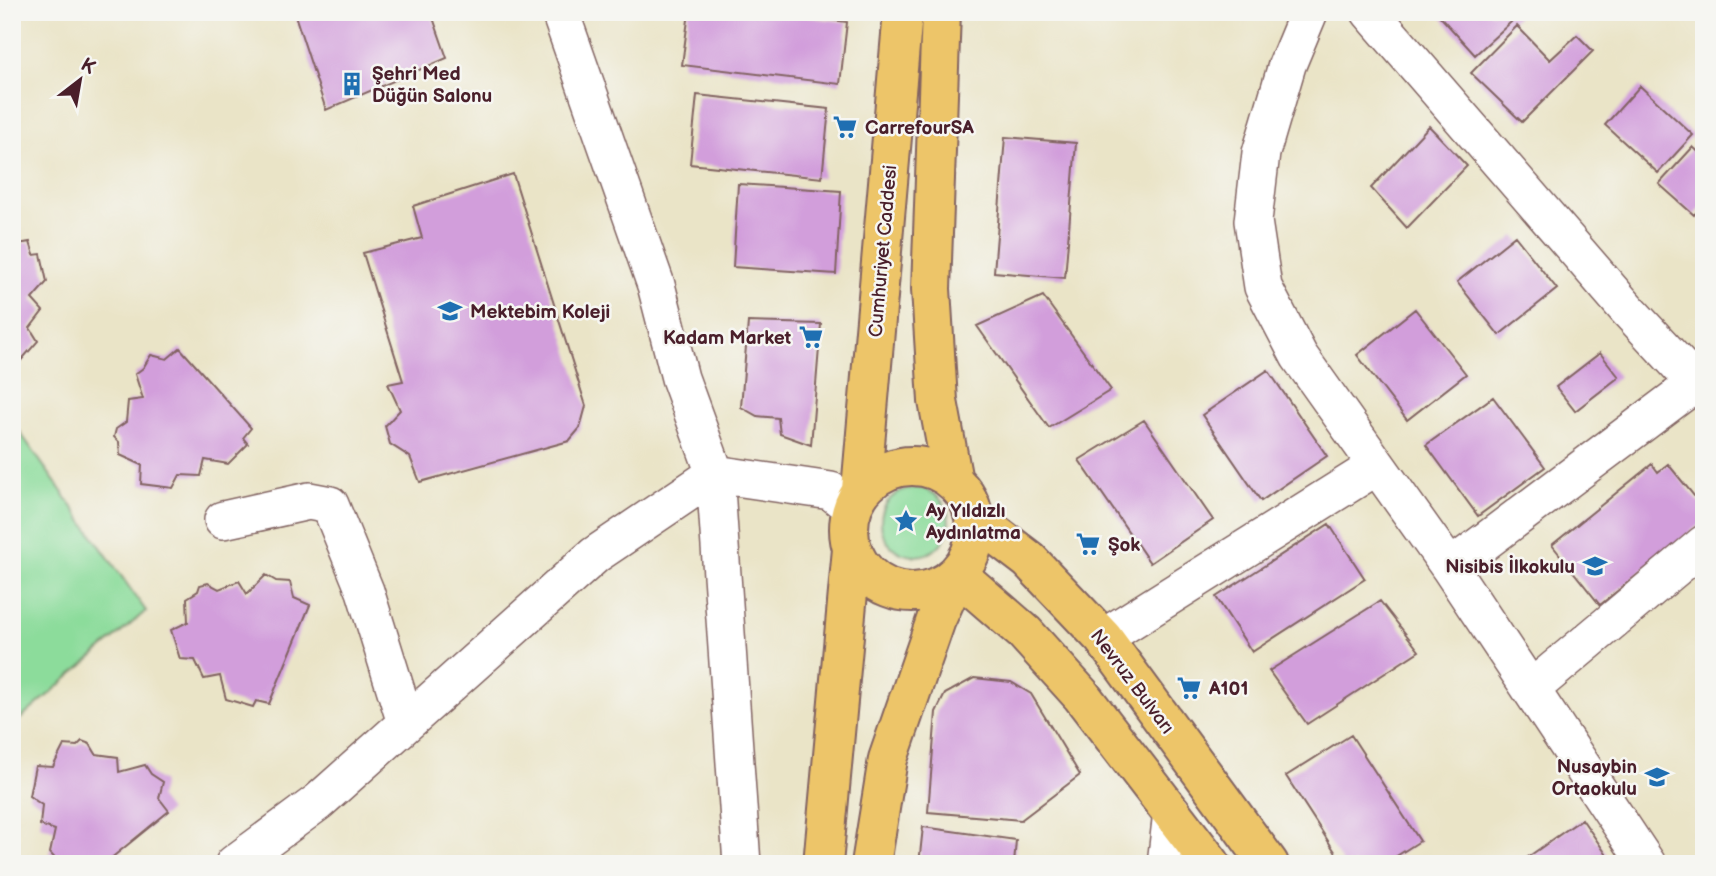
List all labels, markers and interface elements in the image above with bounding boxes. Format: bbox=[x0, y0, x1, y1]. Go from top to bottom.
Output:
north arrow bbox=[46, 46, 116, 116]
text: K bbox=[77, 54, 100, 80]
place label: Şehri Med Düğün Salonu bbox=[372, 63, 492, 108]
building icon: Şehri Med Düğün Salonu bbox=[338, 70, 366, 98]
supermarket icon: CarrefourSA bbox=[831, 113, 859, 141]
place label: CarrefourSA bbox=[865, 117, 974, 140]
street label: Cumhuriyet Caddesi bbox=[865, 164, 902, 338]
school or university icon: Mektebim Koleji bbox=[436, 297, 464, 325]
place label: Mektebim Koleji bbox=[470, 301, 610, 324]
supermarket icon: Kadam Market bbox=[797, 323, 825, 351]
place label: Kadam Market bbox=[663, 327, 792, 350]
place label: Ay Yıldızlı Aydınlatma bbox=[925, 500, 1021, 545]
place icon: Ay Yıldızlı Aydınlatma bbox=[892, 507, 920, 535]
supermarket icon: Şok bbox=[1074, 530, 1102, 558]
place label: Şok bbox=[1108, 534, 1140, 557]
school or university icon: Nisibis İlkokulu bbox=[1581, 552, 1609, 580]
place label: Nisibis İlkokulu bbox=[1445, 554, 1575, 579]
street label: Nevruz Bulvarı bbox=[1085, 625, 1179, 739]
supermarket icon: A101 bbox=[1175, 674, 1203, 702]
place label: A101 bbox=[1208, 678, 1248, 701]
place label: Nusaybin Ortaokulu bbox=[1552, 756, 1637, 801]
school or university icon: Nusaybin Ortaokulu bbox=[1643, 763, 1671, 791]

